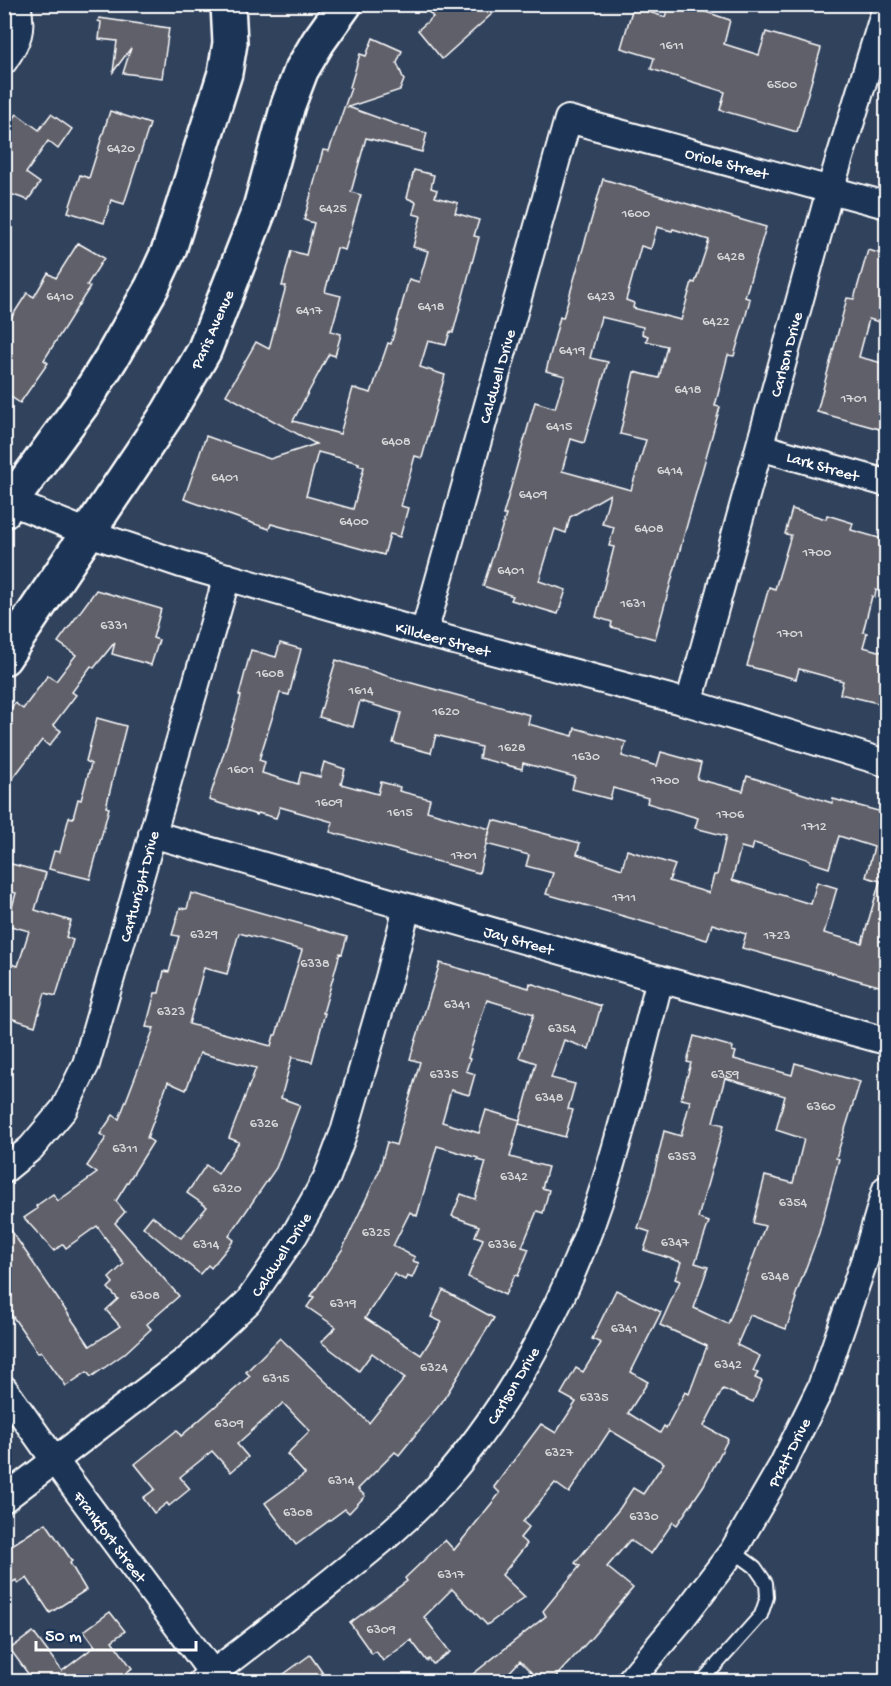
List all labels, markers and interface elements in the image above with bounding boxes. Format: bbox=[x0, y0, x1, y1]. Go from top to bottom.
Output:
house number: 1611 bbox=[659, 38, 684, 55]
house number: 6500 bbox=[767, 77, 797, 94]
house number: 6420 bbox=[107, 141, 135, 158]
street label: Oriole Street bbox=[682, 145, 771, 186]
house number: 6425 bbox=[319, 201, 347, 218]
house number: 1600 bbox=[621, 206, 650, 223]
house number: 6428 bbox=[717, 249, 745, 266]
street label: Paris Avenue bbox=[188, 287, 240, 374]
house number: 6410 bbox=[46, 289, 74, 306]
house number: 6423 bbox=[587, 289, 615, 306]
house number: 6418 bbox=[417, 299, 445, 316]
house number: 6417 bbox=[296, 303, 323, 320]
street label: Carlson Drive bbox=[768, 310, 809, 399]
house number: 6422 bbox=[702, 314, 730, 331]
street label: Caldwell Drive bbox=[477, 327, 522, 426]
house number: 6419 bbox=[559, 343, 585, 360]
house number: 6418 bbox=[674, 382, 702, 399]
house number: 1701 bbox=[840, 391, 867, 408]
house number: 6415 bbox=[546, 419, 572, 436]
house number: 6408 bbox=[381, 434, 411, 451]
street label: Lark Street bbox=[784, 449, 862, 488]
house number: 6414 bbox=[657, 463, 683, 480]
house number: 6401 bbox=[211, 470, 239, 487]
house number: 6409 bbox=[519, 487, 547, 504]
house number: 6400 bbox=[339, 514, 369, 531]
house number: 6408 bbox=[634, 521, 664, 538]
house number: 1700 bbox=[802, 545, 831, 562]
house number: 6401 bbox=[497, 563, 525, 580]
house number: 1631 bbox=[619, 596, 646, 613]
house number: 6331 bbox=[100, 618, 128, 635]
street label: Killdeer Street bbox=[393, 620, 493, 664]
house number: 1701 bbox=[776, 626, 803, 643]
house number: 1608 bbox=[255, 666, 285, 683]
house number: 1614 bbox=[347, 683, 374, 700]
house number: 1620 bbox=[431, 704, 460, 721]
house number: 1628 bbox=[497, 740, 526, 757]
house number: 1630 bbox=[571, 749, 600, 766]
house number: 1601 bbox=[227, 762, 254, 779]
house number: 1700 bbox=[650, 773, 679, 790]
house number: 1609 bbox=[314, 795, 343, 812]
house number: 1615 bbox=[386, 805, 413, 822]
house number: 1706 bbox=[715, 807, 745, 824]
house number: 1712 bbox=[800, 819, 827, 836]
street label: Cartwright Drive bbox=[117, 829, 166, 945]
house number: 1701 bbox=[450, 848, 477, 865]
house number: 1711 bbox=[611, 890, 636, 907]
street label: Jay Street bbox=[481, 923, 557, 962]
house number: 6329 bbox=[190, 927, 218, 944]
house number: 1723 bbox=[762, 928, 791, 945]
house number: 6338 bbox=[300, 956, 330, 973]
house number: 6341 bbox=[444, 997, 470, 1014]
house number: 6323 bbox=[157, 1004, 185, 1021]
house number: 6354 bbox=[548, 1021, 577, 1038]
house number: 6335 bbox=[430, 1067, 459, 1084]
house number: 6359 bbox=[711, 1067, 739, 1084]
house number: 6348 bbox=[535, 1090, 564, 1107]
house number: 6360 bbox=[806, 1099, 836, 1116]
house number: 6326 bbox=[250, 1116, 279, 1133]
house number: 6311 bbox=[112, 1141, 138, 1158]
house number: 6353 bbox=[668, 1149, 697, 1166]
house number: 6342 bbox=[500, 1169, 528, 1186]
house number: 6320 bbox=[212, 1181, 242, 1198]
house number: 6354 bbox=[779, 1195, 808, 1212]
street label: Caldwell Drive bbox=[249, 1210, 318, 1302]
house number: 6325 bbox=[362, 1225, 390, 1242]
house number: 6347 bbox=[661, 1235, 690, 1252]
house number: 6314 bbox=[193, 1237, 220, 1254]
house number: 6336 bbox=[488, 1237, 517, 1254]
house number: 6348 bbox=[761, 1269, 790, 1286]
house number: 6308 bbox=[130, 1288, 160, 1305]
house number: 6319 bbox=[329, 1296, 357, 1313]
house number: 6341 bbox=[611, 1321, 637, 1338]
street label: Carlson Drive bbox=[484, 1344, 546, 1429]
house number: 6342 bbox=[714, 1357, 742, 1374]
house number: 6324 bbox=[420, 1360, 448, 1377]
house number: 6315 bbox=[262, 1371, 290, 1388]
house number: 6335 bbox=[580, 1390, 609, 1407]
street label: Pratt Drive bbox=[765, 1415, 817, 1492]
house number: 6309 bbox=[214, 1416, 244, 1433]
house number: 6327 bbox=[545, 1445, 574, 1462]
house number: 6314 bbox=[328, 1473, 355, 1490]
street label: Frankfort Street bbox=[67, 1488, 150, 1589]
house number: 6308 bbox=[283, 1505, 313, 1522]
house number: 6330 bbox=[629, 1509, 659, 1526]
house number: 6317 bbox=[437, 1567, 465, 1584]
scale bar bbox=[36, 1614, 196, 1652]
house number: 6309 bbox=[366, 1622, 396, 1639]
text: 50 m bbox=[45, 1627, 82, 1648]

